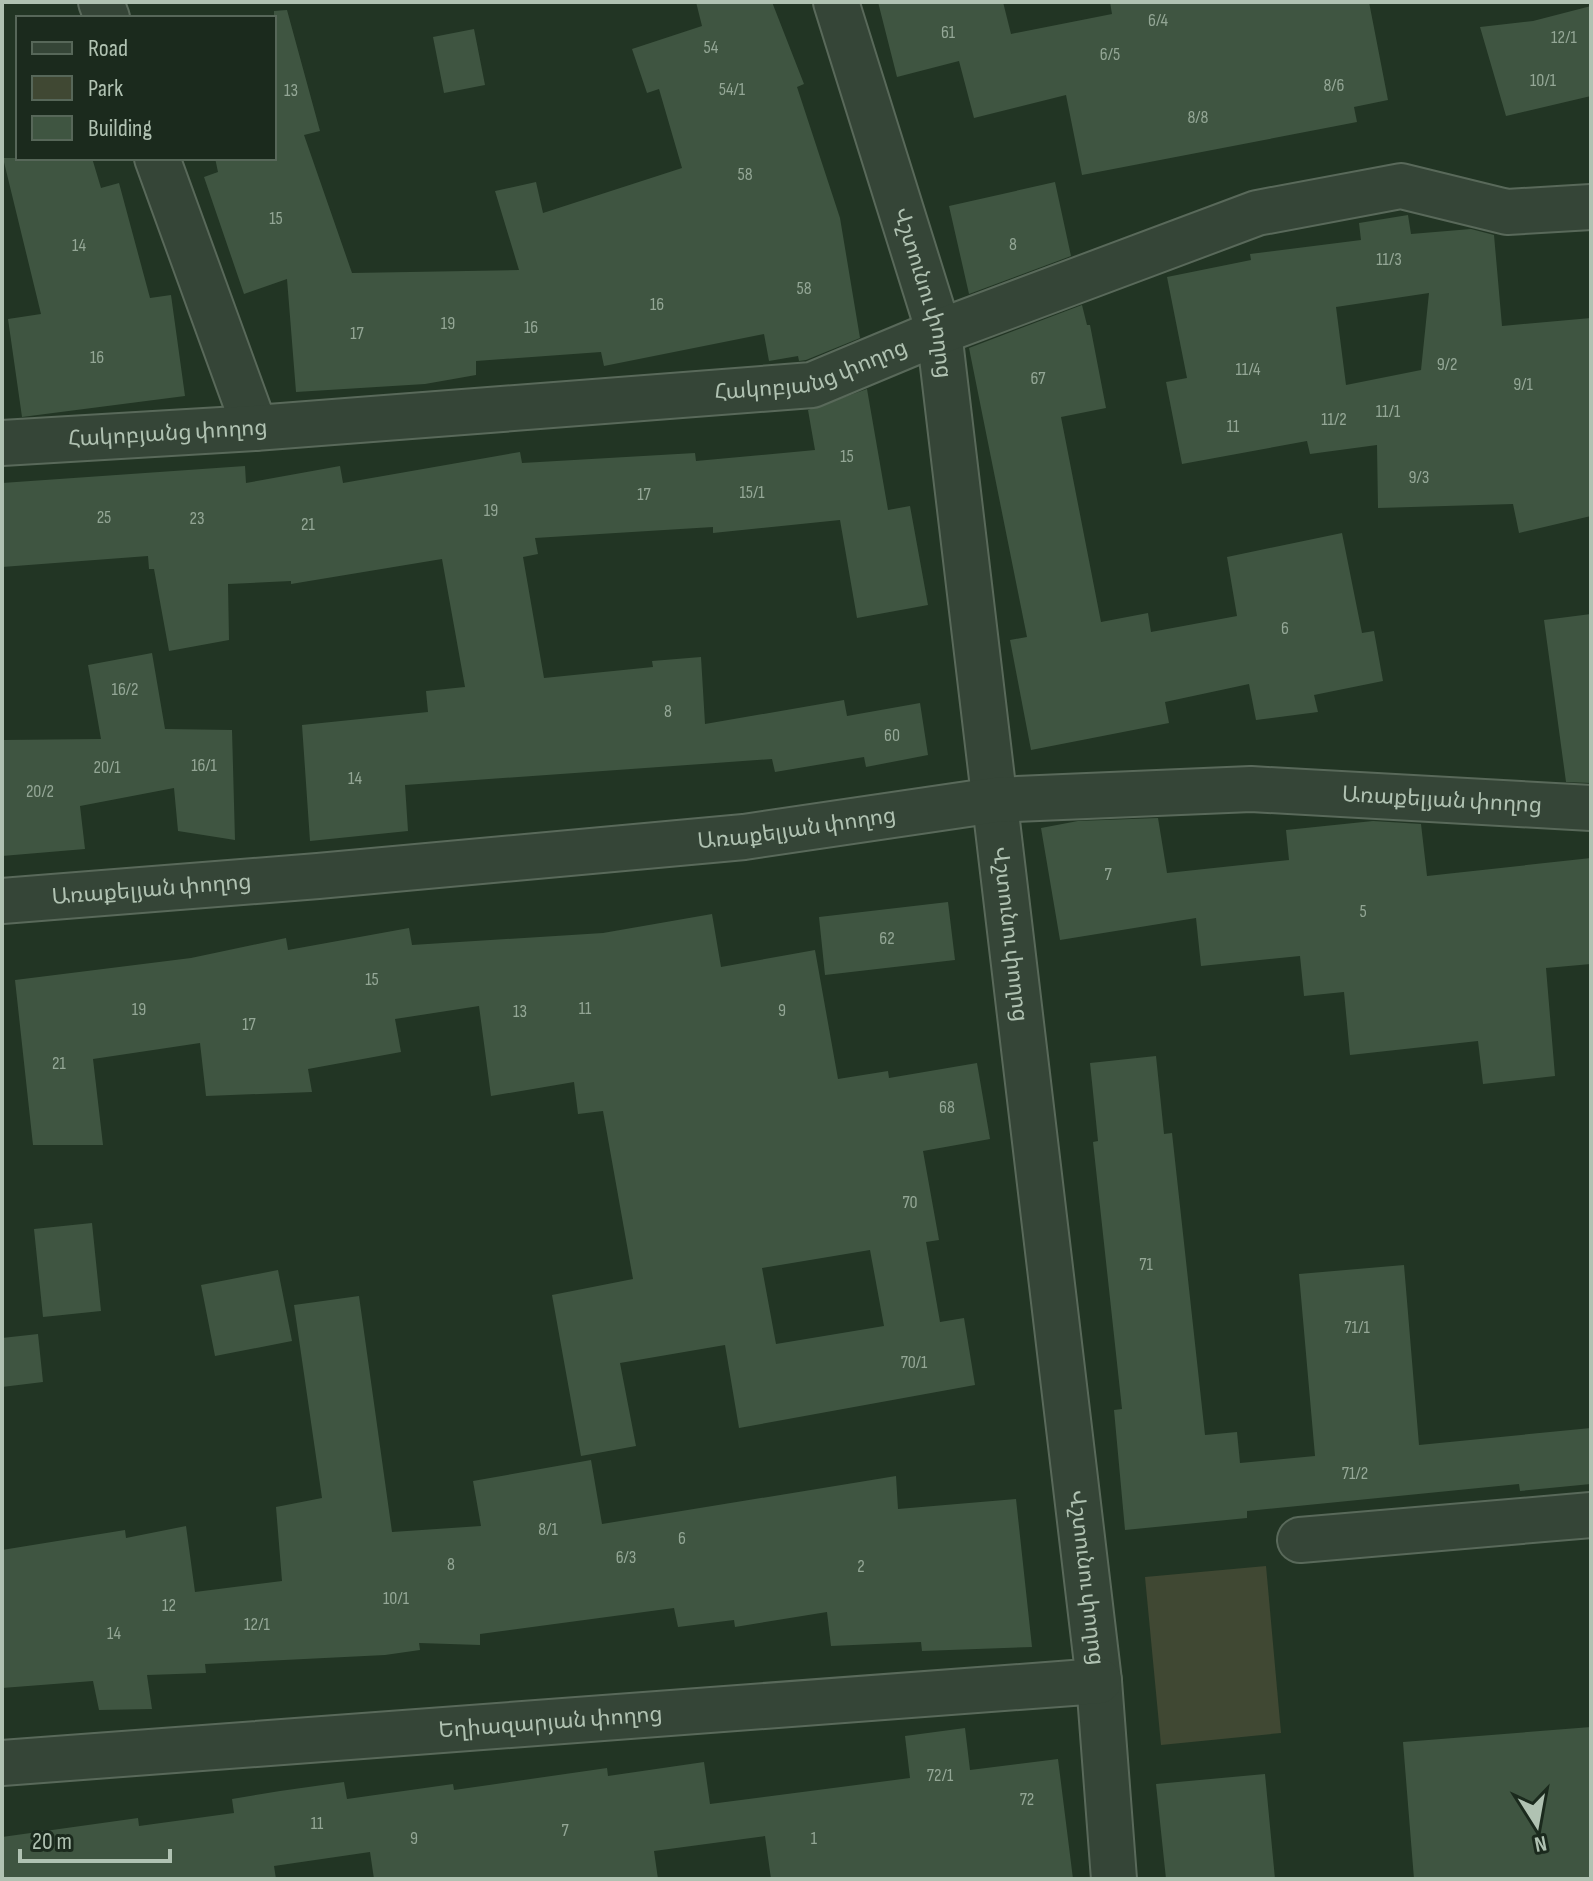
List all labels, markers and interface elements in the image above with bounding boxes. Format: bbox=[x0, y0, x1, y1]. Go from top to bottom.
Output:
house number: 6/4 bbox=[1148, 10, 1168, 31]
legend bbox=[16, 16, 276, 160]
house number: 61 bbox=[941, 22, 956, 43]
house number: 12/1 bbox=[1551, 27, 1578, 48]
text: Road bbox=[88, 34, 128, 63]
house number: 54 bbox=[704, 37, 719, 58]
house number: 6/5 bbox=[1100, 44, 1120, 65]
house number: 10/1 bbox=[1530, 70, 1557, 91]
text: Park bbox=[88, 74, 123, 103]
house number: 8/6 bbox=[1323, 75, 1345, 96]
house number: 54/1 bbox=[719, 79, 746, 100]
house number: 13 bbox=[284, 80, 298, 101]
house number: 8/8 bbox=[1187, 107, 1209, 128]
text: Building bbox=[88, 114, 152, 143]
house number: 58 bbox=[737, 164, 753, 185]
street label: Վշտունու փողոց bbox=[887, 204, 958, 380]
house number: 15 bbox=[269, 208, 283, 229]
house number: 8 bbox=[1009, 234, 1017, 255]
house number: 14 bbox=[72, 235, 86, 256]
house number: 11/3 bbox=[1376, 249, 1402, 270]
house number: 58 bbox=[796, 278, 812, 299]
house number: 16 bbox=[650, 294, 664, 315]
house number: 19 bbox=[441, 313, 455, 334]
house number: 16 bbox=[524, 317, 538, 338]
house number: 17 bbox=[350, 323, 365, 344]
street label: Հակոբյանց փողոց bbox=[713, 333, 911, 406]
house number: 16 bbox=[90, 347, 104, 368]
house number: 9/2 bbox=[1437, 354, 1457, 375]
house number: 11/4 bbox=[1235, 359, 1261, 380]
house number: 67 bbox=[1030, 368, 1046, 389]
house number: 9/1 bbox=[1513, 374, 1533, 395]
house number: 11/1 bbox=[1376, 401, 1401, 422]
house number: 11/2 bbox=[1321, 409, 1347, 430]
street label: Հակոբյանց փողոց bbox=[67, 414, 268, 453]
house number: 11 bbox=[1227, 416, 1240, 437]
house number: 15 bbox=[840, 446, 854, 467]
house number: 9/3 bbox=[1409, 467, 1429, 488]
house number: 15/1 bbox=[739, 482, 765, 503]
house number: 17 bbox=[637, 484, 652, 505]
house number: 19 bbox=[484, 500, 498, 521]
house number: 25 bbox=[97, 507, 111, 528]
house number: 23 bbox=[190, 508, 205, 529]
house number: 21 bbox=[301, 514, 316, 535]
house number: 6 bbox=[1281, 618, 1289, 639]
house number: 16/2 bbox=[112, 679, 138, 700]
house number: 8 bbox=[664, 701, 672, 722]
house number: 60 bbox=[884, 725, 900, 746]
house number: 16/1 bbox=[191, 755, 218, 776]
house number: 20/1 bbox=[94, 757, 121, 778]
house number: 14 bbox=[348, 768, 362, 789]
house number: 20/2 bbox=[26, 781, 54, 802]
street label: Առաքելյան փողոց bbox=[1341, 781, 1543, 819]
street label: Առաքելյան փողոց bbox=[696, 801, 898, 855]
street label: Վշտունու փողոց bbox=[987, 845, 1034, 1023]
house number: 7 bbox=[1104, 864, 1112, 885]
street label: Առաքելյան փողոց bbox=[51, 868, 252, 911]
house number: 5 bbox=[1359, 901, 1367, 922]
house number: 62 bbox=[879, 928, 895, 949]
house number: 15 bbox=[365, 969, 379, 990]
house number: 11 bbox=[579, 998, 592, 1019]
house number: 19 bbox=[132, 999, 146, 1020]
house number: 9 bbox=[778, 1000, 786, 1021]
house number: 13 bbox=[513, 1001, 527, 1022]
house number: 17 bbox=[242, 1014, 257, 1035]
house number: 21 bbox=[52, 1053, 67, 1074]
house number: 68 bbox=[939, 1097, 955, 1118]
house number: 70 bbox=[902, 1192, 918, 1213]
house number: 71 bbox=[1139, 1254, 1153, 1275]
house number: 71/1 bbox=[1344, 1317, 1370, 1338]
house number: 70/1 bbox=[901, 1352, 928, 1373]
house number: 71/2 bbox=[1342, 1463, 1368, 1484]
street label: Վշտունու փողոց bbox=[1063, 1489, 1111, 1667]
house number: 8/1 bbox=[538, 1519, 558, 1540]
house number: 6 bbox=[678, 1528, 686, 1549]
house number: 6/3 bbox=[616, 1547, 636, 1568]
house number: 8 bbox=[447, 1554, 455, 1575]
house number: 2 bbox=[857, 1556, 865, 1577]
house number: 10/1 bbox=[383, 1588, 410, 1609]
house number: 12 bbox=[162, 1595, 176, 1616]
house number: 12/1 bbox=[244, 1614, 271, 1635]
house number: 14 bbox=[107, 1623, 121, 1644]
street label: Եղիազարյան փողոց bbox=[438, 1700, 663, 1744]
house number: 72/1 bbox=[927, 1765, 954, 1786]
north arrow bbox=[1497, 1785, 1577, 1865]
house number: 72 bbox=[1020, 1789, 1034, 1810]
scale bar bbox=[20, 1813, 170, 1863]
house number: 11 bbox=[311, 1813, 324, 1834]
house number: 7 bbox=[561, 1820, 569, 1841]
text: 20 m bbox=[32, 1827, 72, 1856]
house number: 9 bbox=[410, 1828, 418, 1849]
house number: 1 bbox=[811, 1828, 818, 1849]
text: N bbox=[1532, 1829, 1549, 1858]

